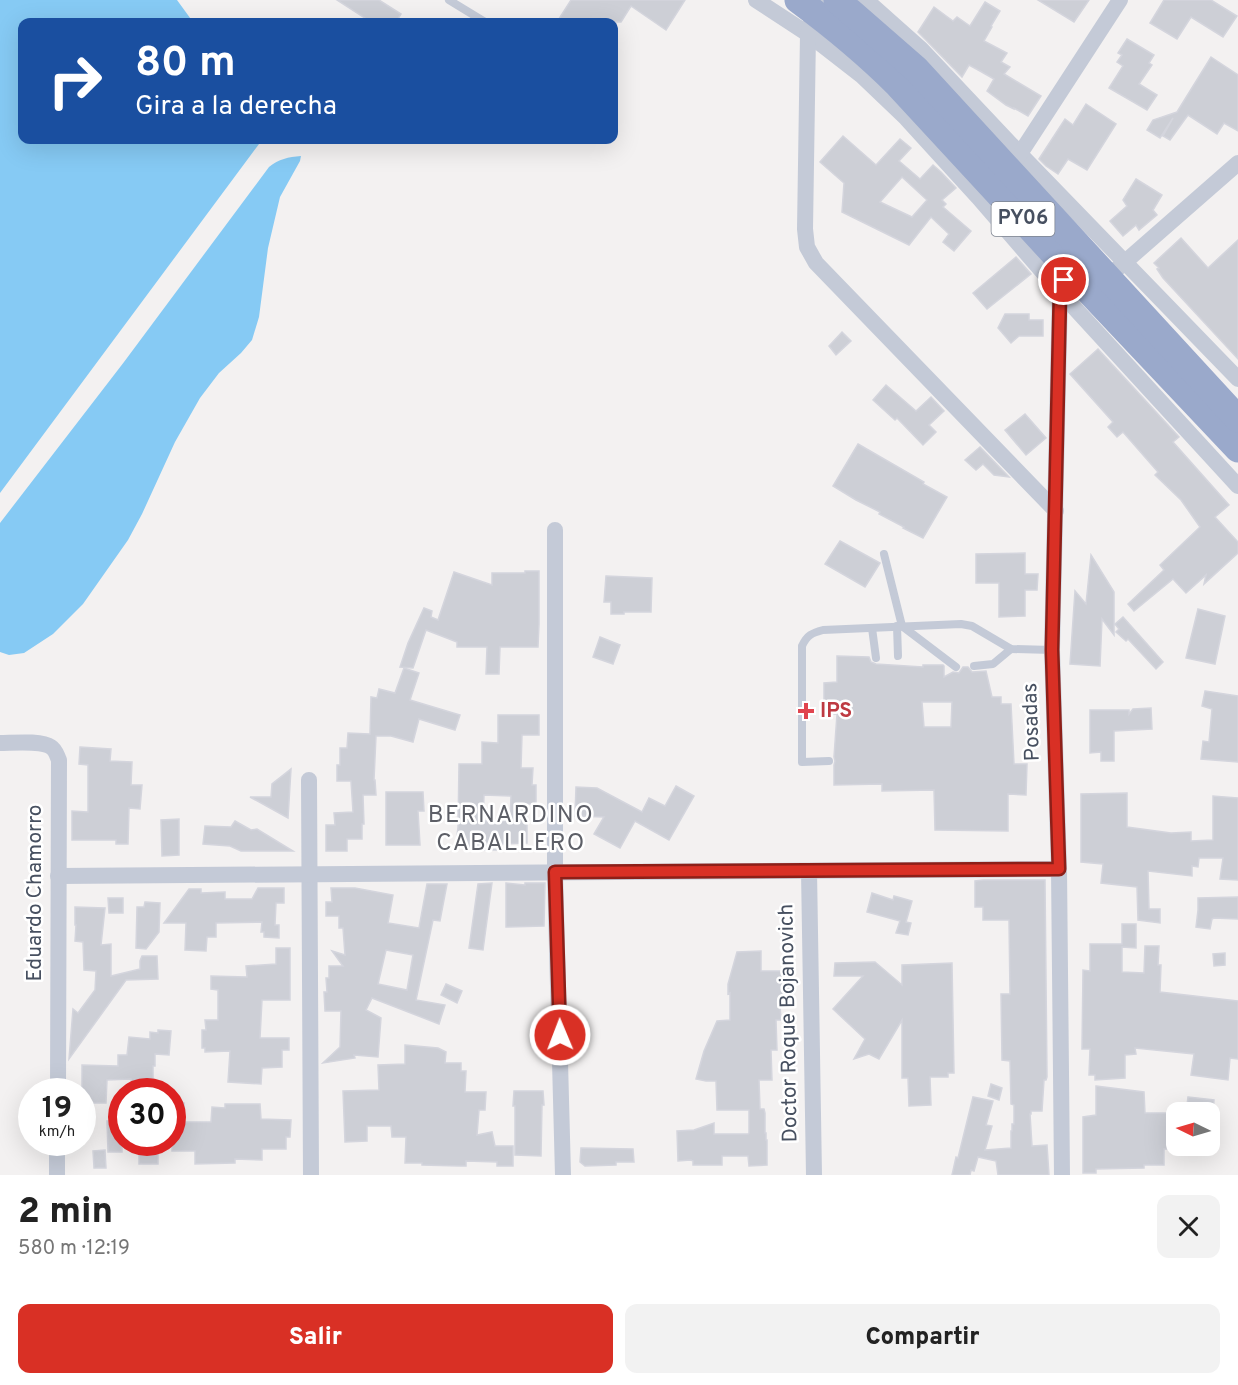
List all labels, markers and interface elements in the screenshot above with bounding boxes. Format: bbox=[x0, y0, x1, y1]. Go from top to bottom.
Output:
text: 80 m bbox=[135, 38, 236, 91]
icon: right bbox=[36, 42, 114, 120]
text: Gira a la derecha bbox=[135, 90, 337, 124]
road number: PY06 bbox=[992, 202, 1054, 236]
pin bbox=[1038, 254, 1089, 305]
icon: arrive bbox=[1047, 263, 1080, 296]
street label: Posadas bbox=[1017, 682, 1047, 762]
place label: IPS bbox=[820, 698, 852, 725]
marker: IPS bbox=[797, 702, 815, 720]
district label: BERNARDINO CABALLERO bbox=[428, 801, 594, 859]
street label: Eduardo Chamorro bbox=[22, 804, 49, 982]
street label: Doctor Roque Bojanovich bbox=[773, 903, 805, 1143]
position arrow bbox=[528, 1003, 592, 1067]
speed limit sign: 30 bbox=[108, 1078, 186, 1156]
text: 19 bbox=[42, 1091, 72, 1128]
north arrow bbox=[1166, 1102, 1220, 1156]
map controls bbox=[1166, 1102, 1220, 1156]
text: km/h bbox=[39, 1123, 75, 1142]
text: 2 min bbox=[18, 1190, 113, 1236]
button: close bbox=[1157, 1195, 1220, 1258]
text: 580 m · 12:19 bbox=[18, 1236, 130, 1262]
button: Salir bbox=[18, 1304, 613, 1373]
button: Compartir bbox=[625, 1304, 1220, 1373]

